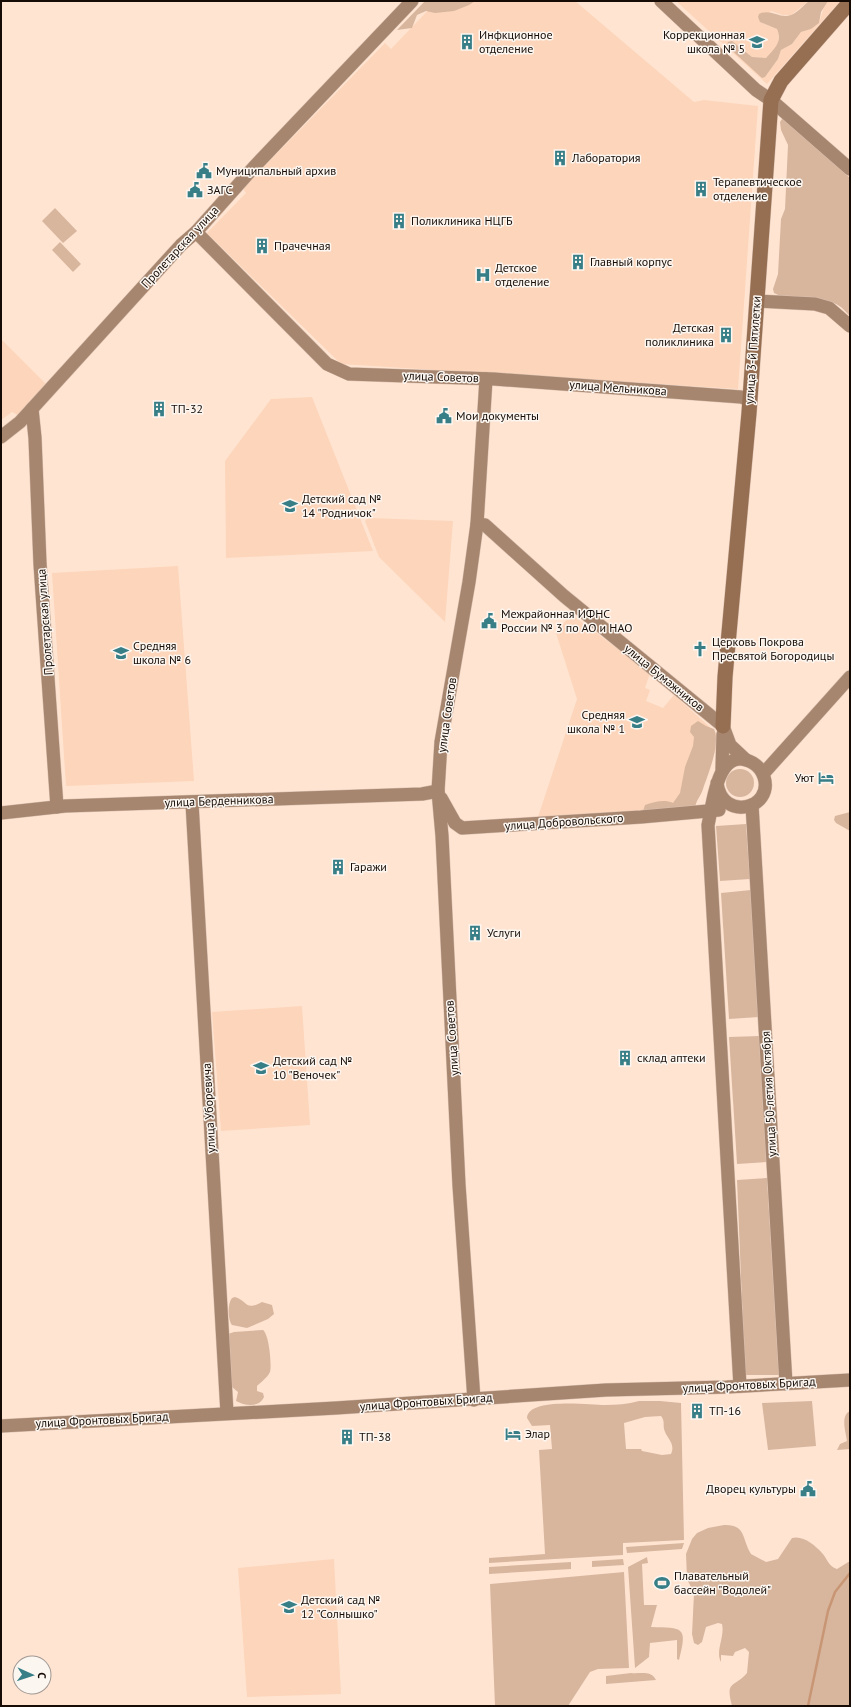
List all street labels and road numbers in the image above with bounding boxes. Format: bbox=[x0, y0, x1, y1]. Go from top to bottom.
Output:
street label: Пролетарская улица bbox=[138, 203, 222, 291]
street label: улица 3-й Пятилетки bbox=[741, 295, 764, 405]
street label: улица Советов bbox=[403, 368, 479, 385]
street label: улица Мельникова bbox=[569, 377, 667, 398]
street label: Пролетарская улица bbox=[33, 568, 56, 676]
street label: улица Бумажников bbox=[621, 641, 707, 714]
street label: улица Советов bbox=[434, 676, 459, 753]
street label: улица Берденникова bbox=[164, 791, 274, 810]
street label: улица Добровольского bbox=[504, 810, 624, 833]
street label: улица Советов bbox=[441, 1000, 462, 1076]
street label: улица 50-летия Октября bbox=[758, 1031, 779, 1157]
street label: улица Уборевича bbox=[199, 1063, 218, 1153]
street label: улица Фронтовых Бригад bbox=[682, 1374, 816, 1395]
street label: улица Фронтовых Бригад bbox=[359, 1389, 493, 1414]
street label: улица Фронтовых Бригад bbox=[35, 1409, 169, 1430]

